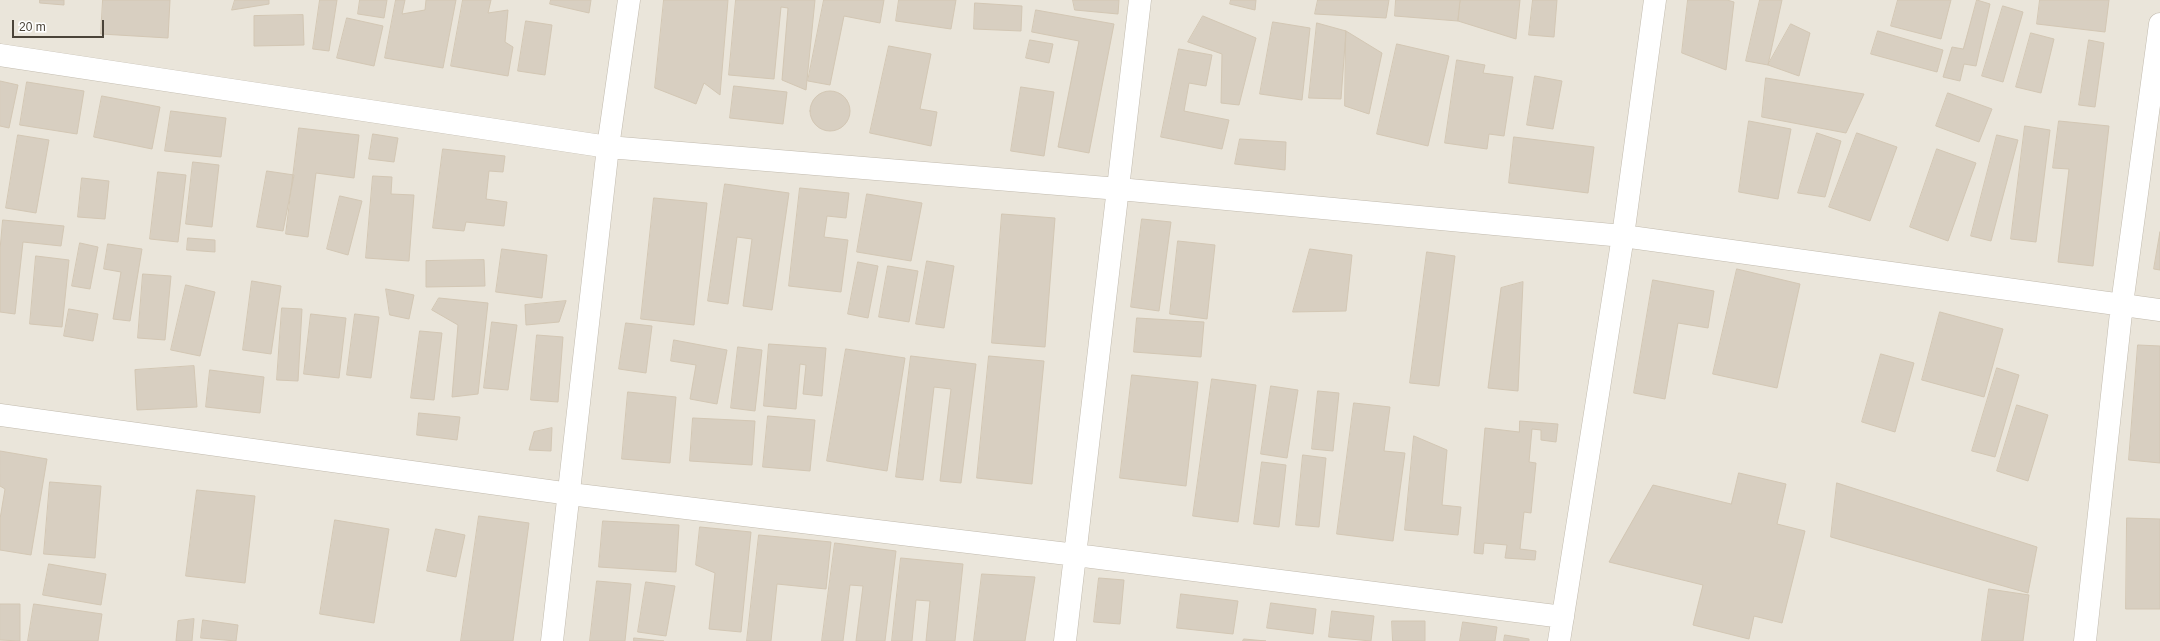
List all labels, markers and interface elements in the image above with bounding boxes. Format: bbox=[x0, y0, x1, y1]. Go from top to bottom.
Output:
scale bar bbox=[14, 12, 106, 38]
text: 20 m bbox=[19, 20, 46, 34]

